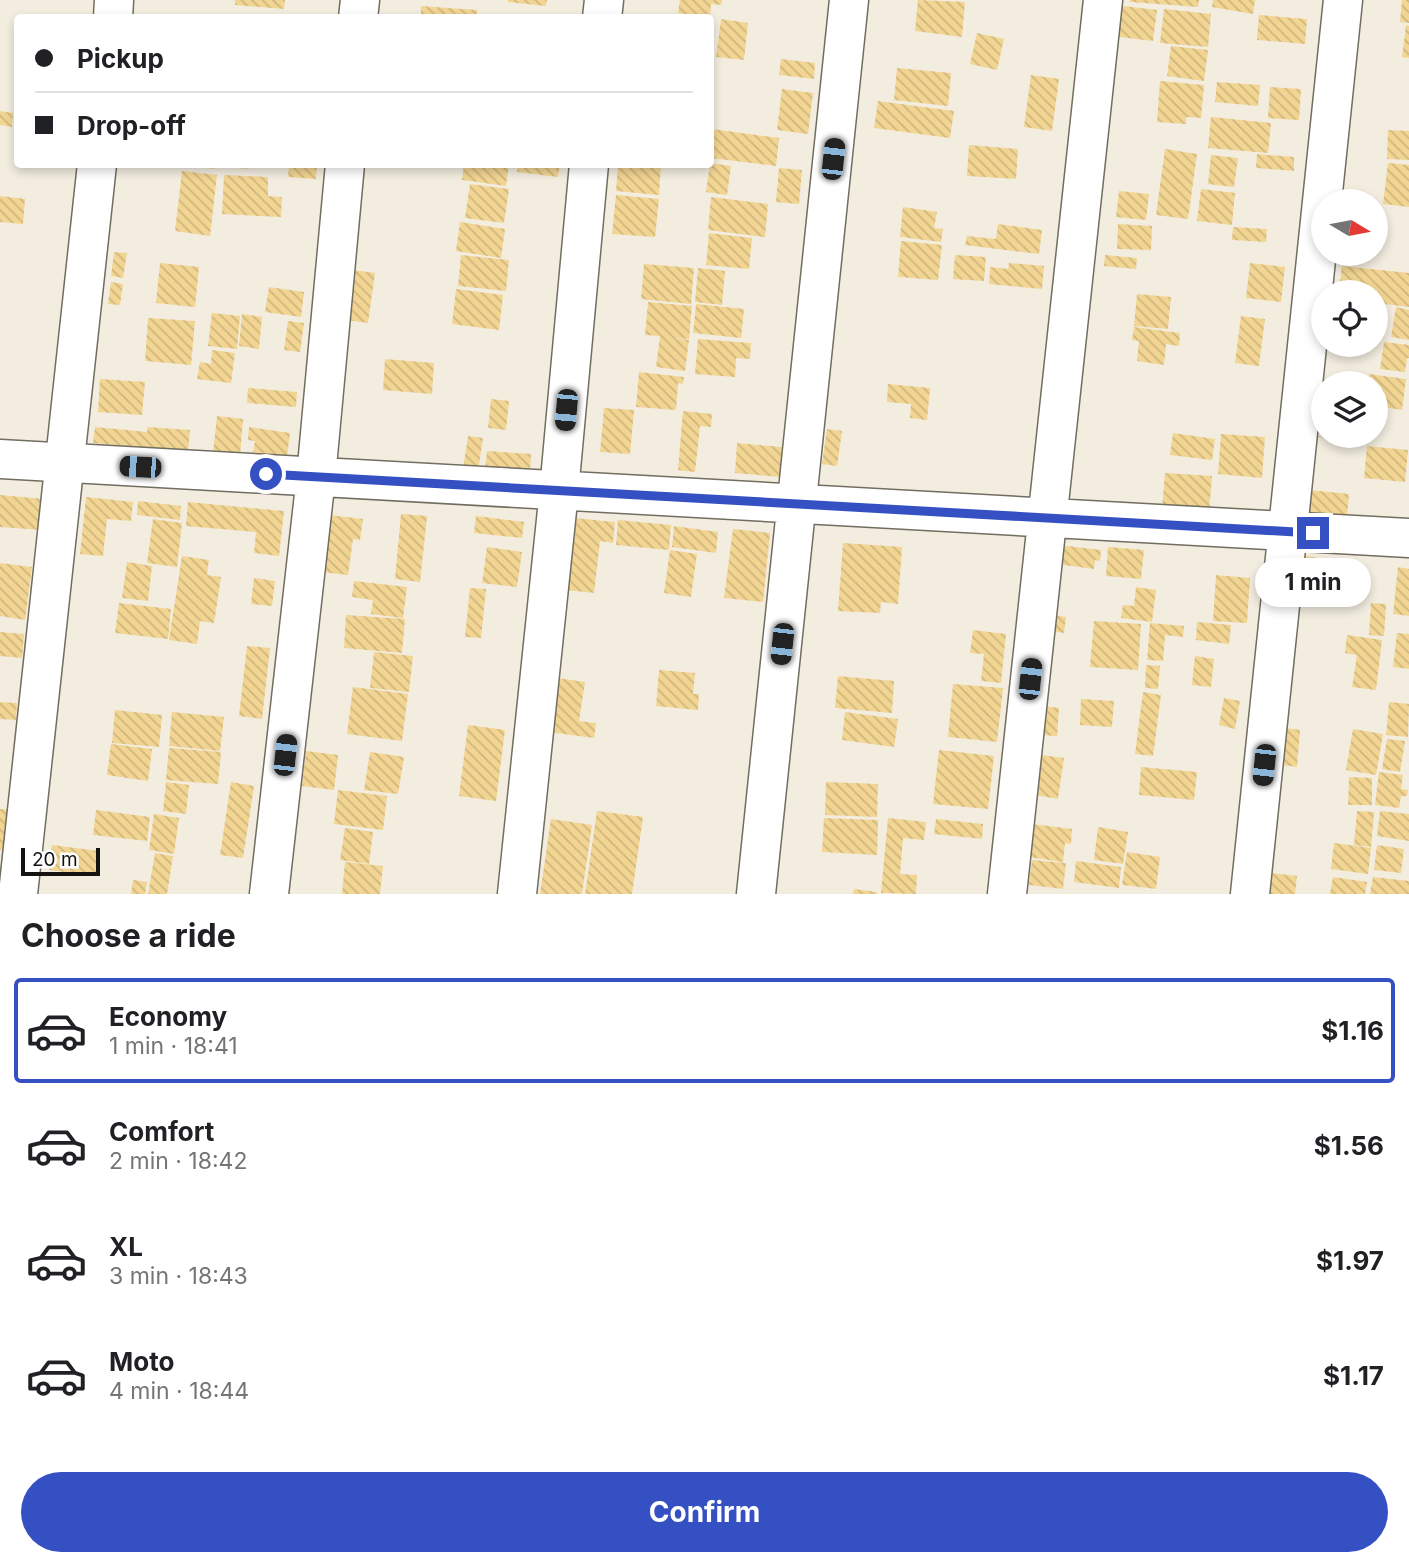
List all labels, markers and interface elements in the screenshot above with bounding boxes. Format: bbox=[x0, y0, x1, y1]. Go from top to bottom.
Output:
text: Pickup bbox=[77, 43, 164, 74]
text: Drop-off bbox=[77, 110, 186, 141]
car bbox=[821, 137, 846, 181]
north arrow bbox=[1311, 189, 1388, 266]
map controls bbox=[1311, 189, 1388, 448]
button: locate bbox=[1311, 280, 1388, 357]
button: layers bbox=[1311, 371, 1388, 448]
car bbox=[554, 388, 579, 432]
car bbox=[119, 455, 162, 479]
route start bbox=[250, 458, 282, 490]
route end bbox=[1297, 517, 1329, 549]
callout: 1 min bbox=[1255, 558, 1371, 606]
text: 1 min bbox=[1285, 568, 1341, 596]
car bbox=[770, 622, 795, 666]
car bbox=[1018, 657, 1043, 701]
car bbox=[273, 733, 298, 777]
car bbox=[1252, 743, 1277, 787]
scale bar bbox=[21, 845, 100, 877]
text: 20 m bbox=[32, 848, 78, 871]
text: Choose a ride bbox=[21, 916, 236, 955]
icon: car bbox=[25, 999, 88, 1062]
text: Economy bbox=[109, 1001, 227, 1032]
text: $1.16 bbox=[1321, 1015, 1384, 1046]
text: 1 min · 18:41 bbox=[109, 1032, 238, 1060]
icon: car bbox=[25, 1114, 88, 1177]
text: Comfort bbox=[109, 1116, 214, 1147]
text: $1.56 bbox=[1314, 1130, 1384, 1161]
text: 2 min · 18:42 bbox=[109, 1147, 247, 1175]
icon: car bbox=[25, 1229, 88, 1292]
text: XL bbox=[109, 1231, 143, 1262]
text: $1.97 bbox=[1316, 1245, 1384, 1276]
text: 3 min · 18:43 bbox=[109, 1262, 248, 1290]
icon: car bbox=[25, 1344, 88, 1407]
text: Moto bbox=[109, 1346, 174, 1377]
text: $1.17 bbox=[1323, 1360, 1384, 1391]
text: 4 min · 18:44 bbox=[109, 1377, 249, 1405]
button: Confirm bbox=[21, 1472, 1388, 1552]

